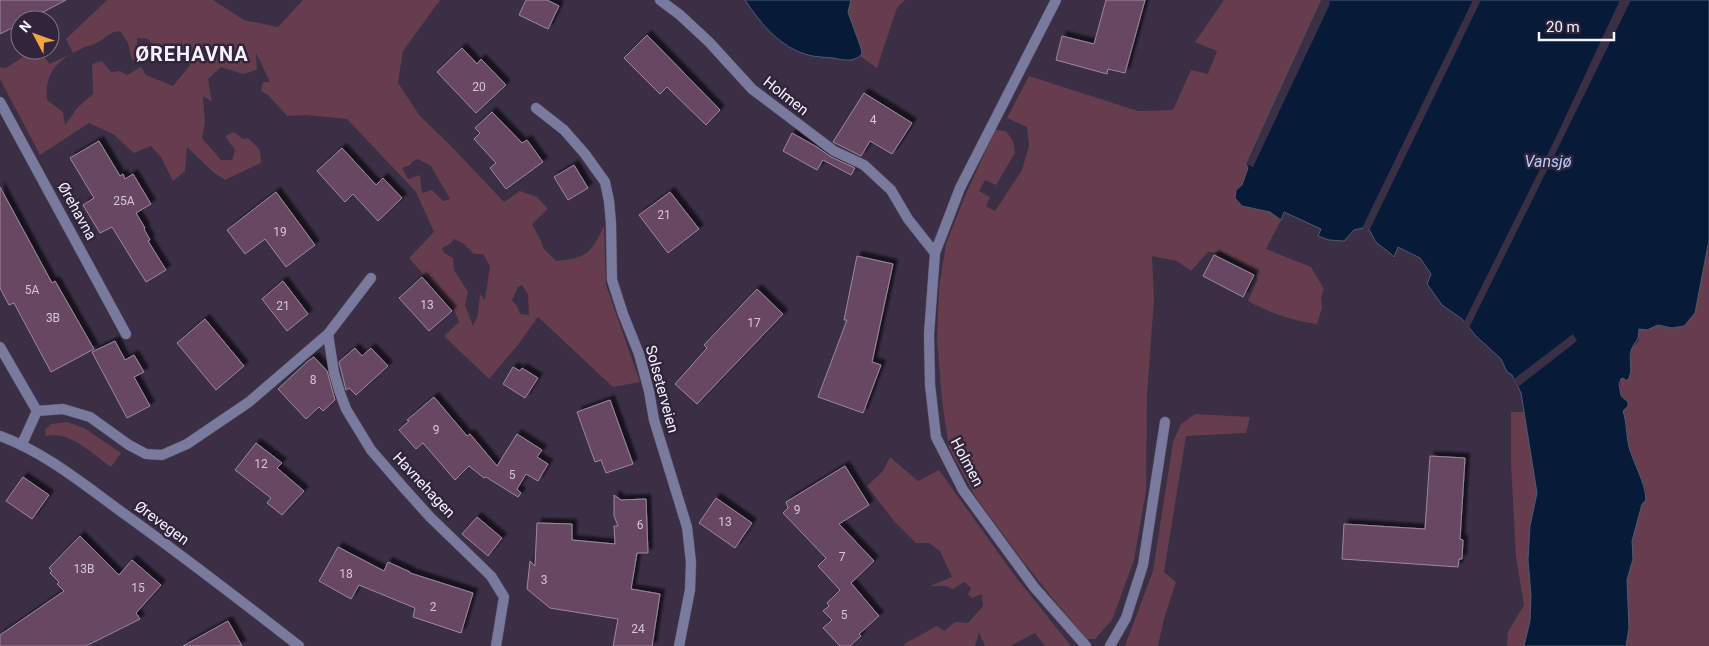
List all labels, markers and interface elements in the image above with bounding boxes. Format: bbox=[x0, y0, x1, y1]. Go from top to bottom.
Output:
north arrow bbox=[10, 10, 60, 60]
scale bar bbox=[1539, 10, 1614, 42]
text: N bbox=[16, 17, 34, 35]
text: 20 m bbox=[1546, 18, 1580, 36]
district label: ØREHAVNA bbox=[135, 42, 249, 66]
street label: Holmen bbox=[760, 73, 812, 119]
house number: 20 bbox=[472, 80, 486, 94]
house number: 4 bbox=[870, 113, 877, 127]
water label: Vansjø bbox=[1524, 152, 1572, 171]
street label: Ørehavna bbox=[54, 179, 100, 243]
house number: 25A bbox=[113, 194, 135, 208]
house number: 21 bbox=[657, 208, 671, 222]
house number: 19 bbox=[273, 225, 287, 239]
house number: 5A bbox=[25, 283, 39, 297]
house number: 13 bbox=[420, 298, 434, 312]
house number: 21 bbox=[276, 299, 290, 313]
house number: 3B bbox=[46, 311, 60, 325]
house number: 17 bbox=[747, 316, 761, 330]
street label: Solseterveien bbox=[642, 343, 682, 435]
house number: 8 bbox=[310, 373, 317, 387]
house number: 9 bbox=[433, 423, 439, 437]
street label: Holmen bbox=[947, 435, 987, 489]
street label: Havnehagen bbox=[389, 448, 459, 522]
house number: 12 bbox=[254, 457, 268, 471]
house number: 5 bbox=[509, 468, 516, 482]
street label: Ørevegen bbox=[131, 497, 193, 549]
house number: 9 bbox=[794, 503, 800, 517]
house number: 13 bbox=[718, 515, 732, 529]
house number: 6 bbox=[637, 518, 644, 532]
house number: 7 bbox=[839, 550, 846, 564]
house number: 13B bbox=[74, 562, 94, 576]
house number: 18 bbox=[339, 567, 353, 581]
house number: 3 bbox=[541, 573, 547, 587]
house number: 15 bbox=[131, 581, 145, 595]
house number: 2 bbox=[430, 600, 437, 614]
house number: 5 bbox=[841, 608, 848, 622]
house number: 24 bbox=[631, 622, 645, 636]

